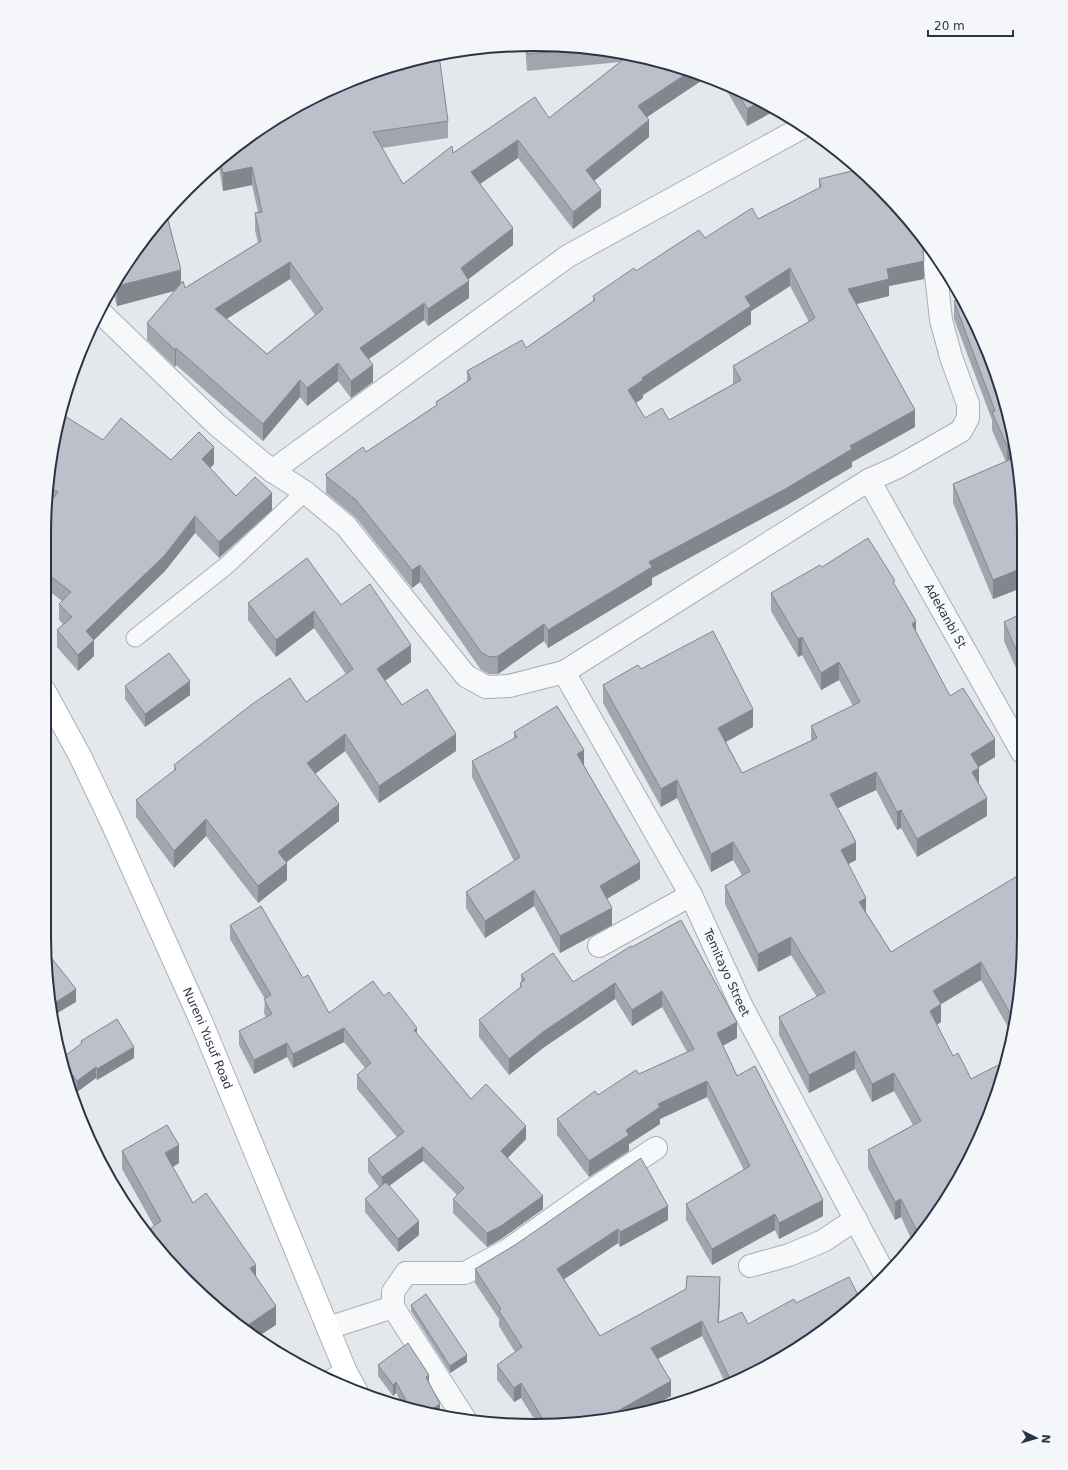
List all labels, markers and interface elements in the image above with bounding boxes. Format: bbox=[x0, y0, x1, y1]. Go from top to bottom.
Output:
scale bar bbox=[928, 12, 1013, 38]
text: 20 m bbox=[934, 19, 965, 33]
street label: Adekanbi St bbox=[922, 581, 969, 651]
street label: Temitayo Street bbox=[700, 926, 753, 1019]
street label: Nureni Yusuf Road bbox=[180, 985, 235, 1091]
north arrow bbox=[1016, 1418, 1056, 1458]
text: N bbox=[1039, 1434, 1052, 1444]

